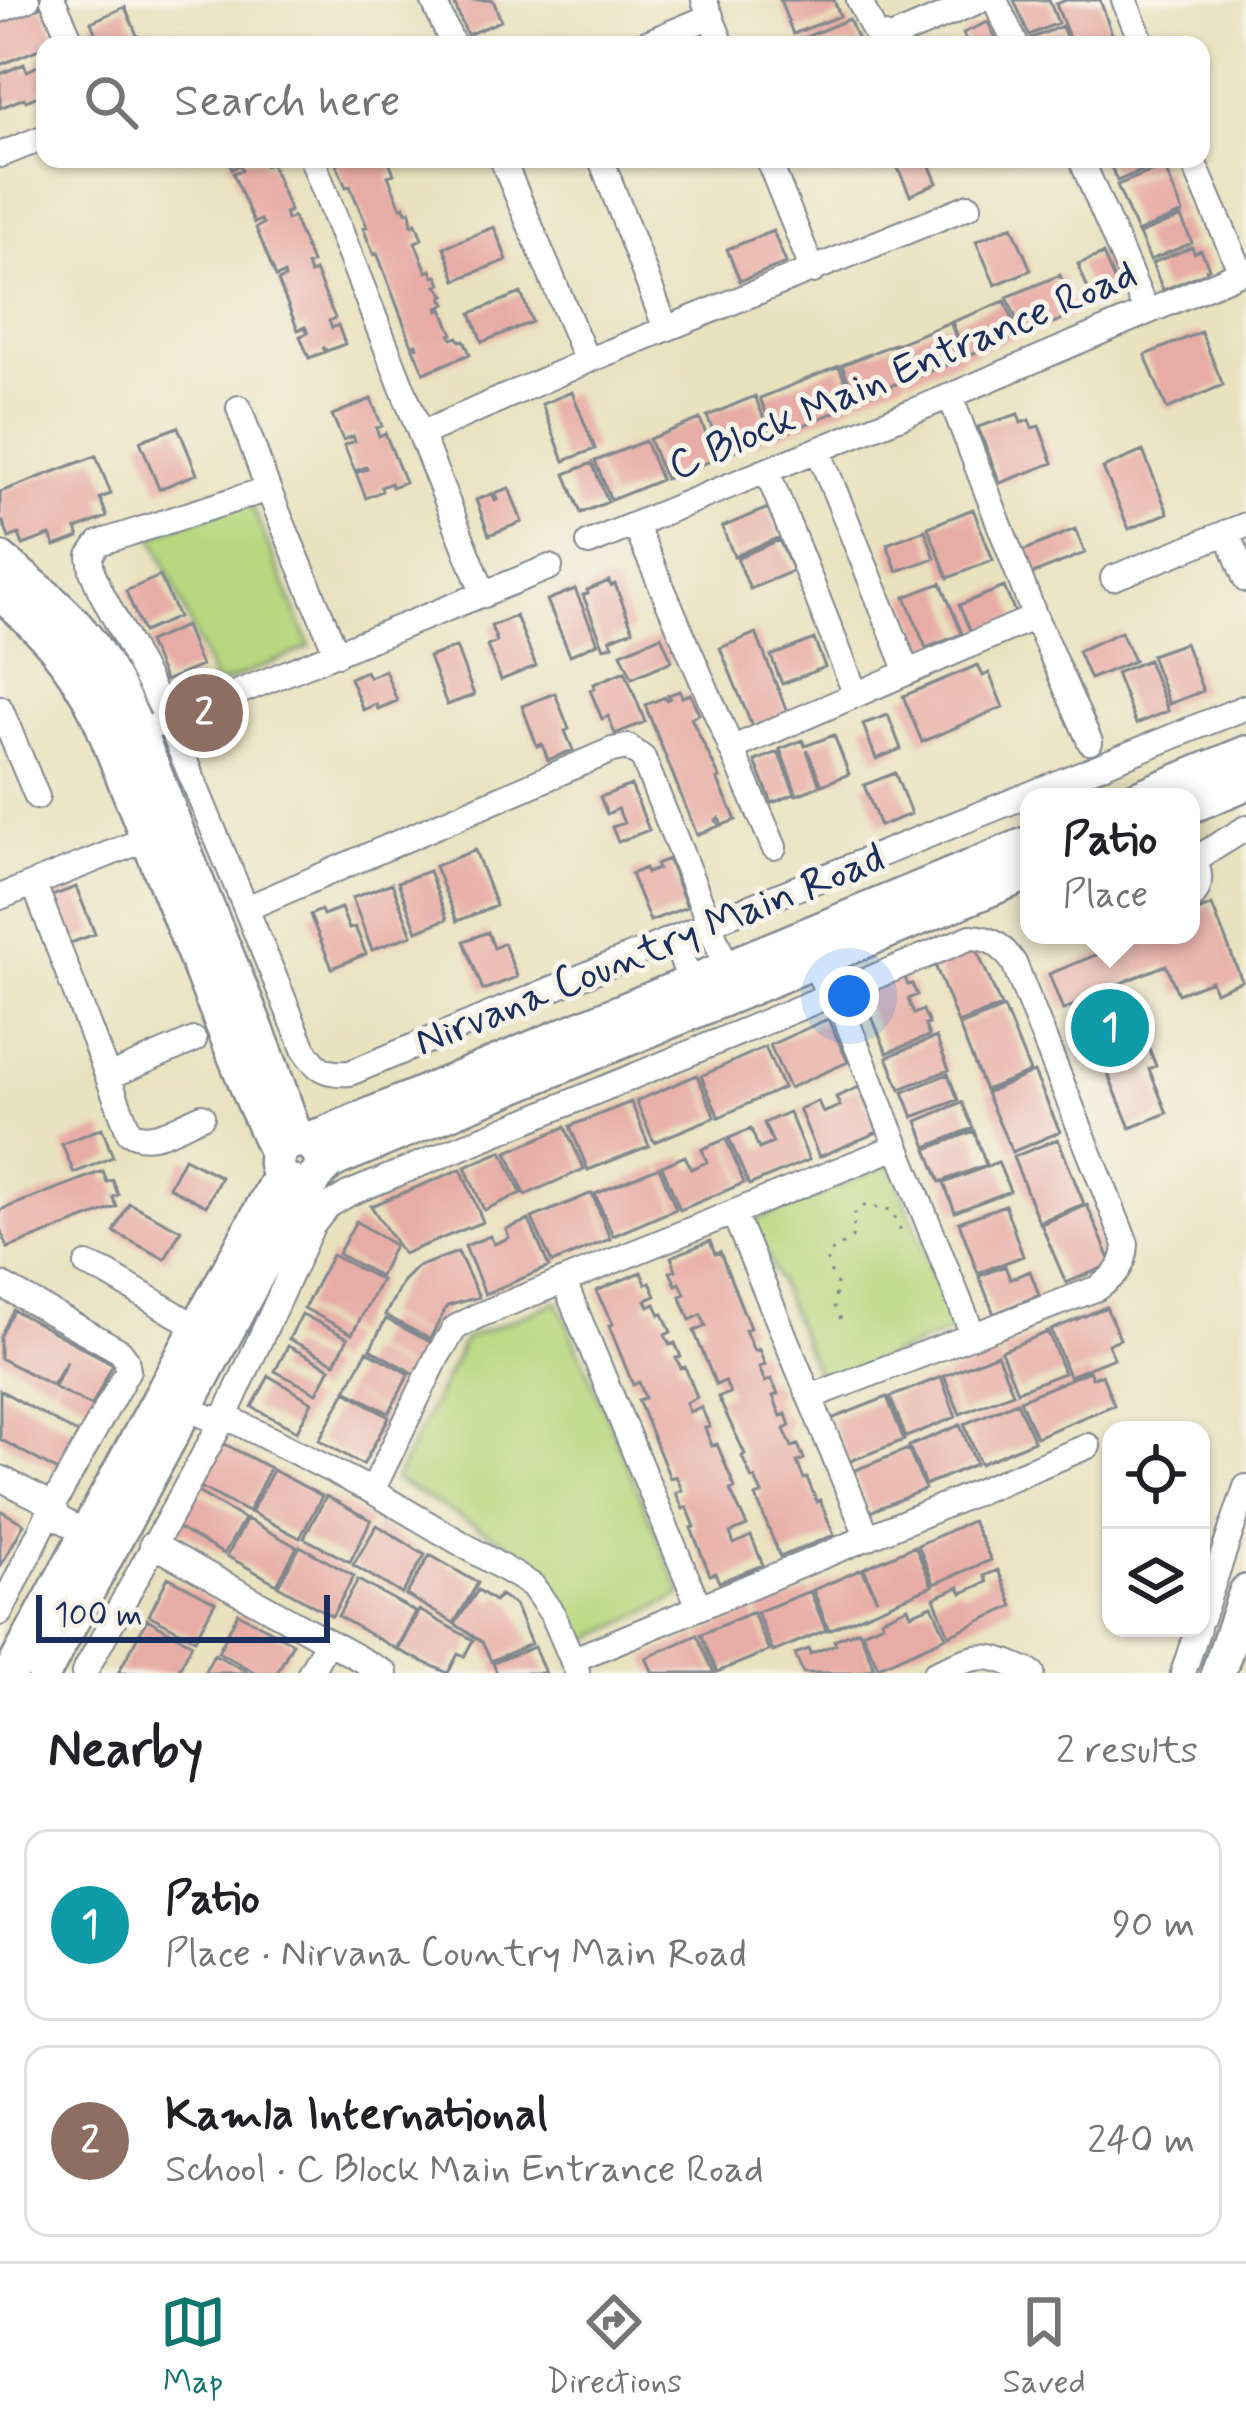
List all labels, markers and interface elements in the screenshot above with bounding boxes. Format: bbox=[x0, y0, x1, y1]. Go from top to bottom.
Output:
search box bbox=[36, 36, 1210, 168]
icon: search bbox=[78, 69, 144, 135]
text: Search here bbox=[174, 73, 401, 132]
street label: C Block Main Entrance Road bbox=[660, 247, 1146, 495]
pin: 2 bbox=[165, 668, 243, 758]
popup bbox=[1020, 788, 1200, 944]
text: Patio bbox=[1062, 811, 1158, 870]
street label: Nirvana Country Main Road bbox=[407, 831, 893, 1071]
text: Place bbox=[1062, 870, 1148, 921]
your location bbox=[819, 966, 879, 1026]
pin: 1 bbox=[1071, 983, 1149, 1073]
map controls bbox=[1102, 1421, 1210, 1637]
button: locate bbox=[1102, 1421, 1210, 1529]
button: layers bbox=[1102, 1529, 1210, 1637]
scale bar bbox=[36, 1589, 330, 1642]
text: 100 m bbox=[54, 1594, 143, 1638]
text: Nearby bbox=[48, 1718, 203, 1784]
text: 2 results bbox=[1056, 1726, 1198, 1777]
text: Patio bbox=[165, 1870, 260, 1929]
text: 1 bbox=[81, 1900, 99, 1951]
text: 90 m bbox=[1112, 1900, 1195, 1951]
text: Place · Nirvana Country Main Road bbox=[165, 1929, 747, 1980]
text: Kamla International bbox=[165, 2086, 548, 2145]
text: 2 bbox=[80, 2116, 100, 2167]
text: 240 m bbox=[1087, 2116, 1195, 2167]
text: School · C Block Main Entrance Road bbox=[165, 2145, 764, 2196]
tab: Map bbox=[160, 2289, 226, 2405]
tab: Directions bbox=[546, 2289, 682, 2405]
tab: Saved bbox=[1002, 2289, 1086, 2405]

